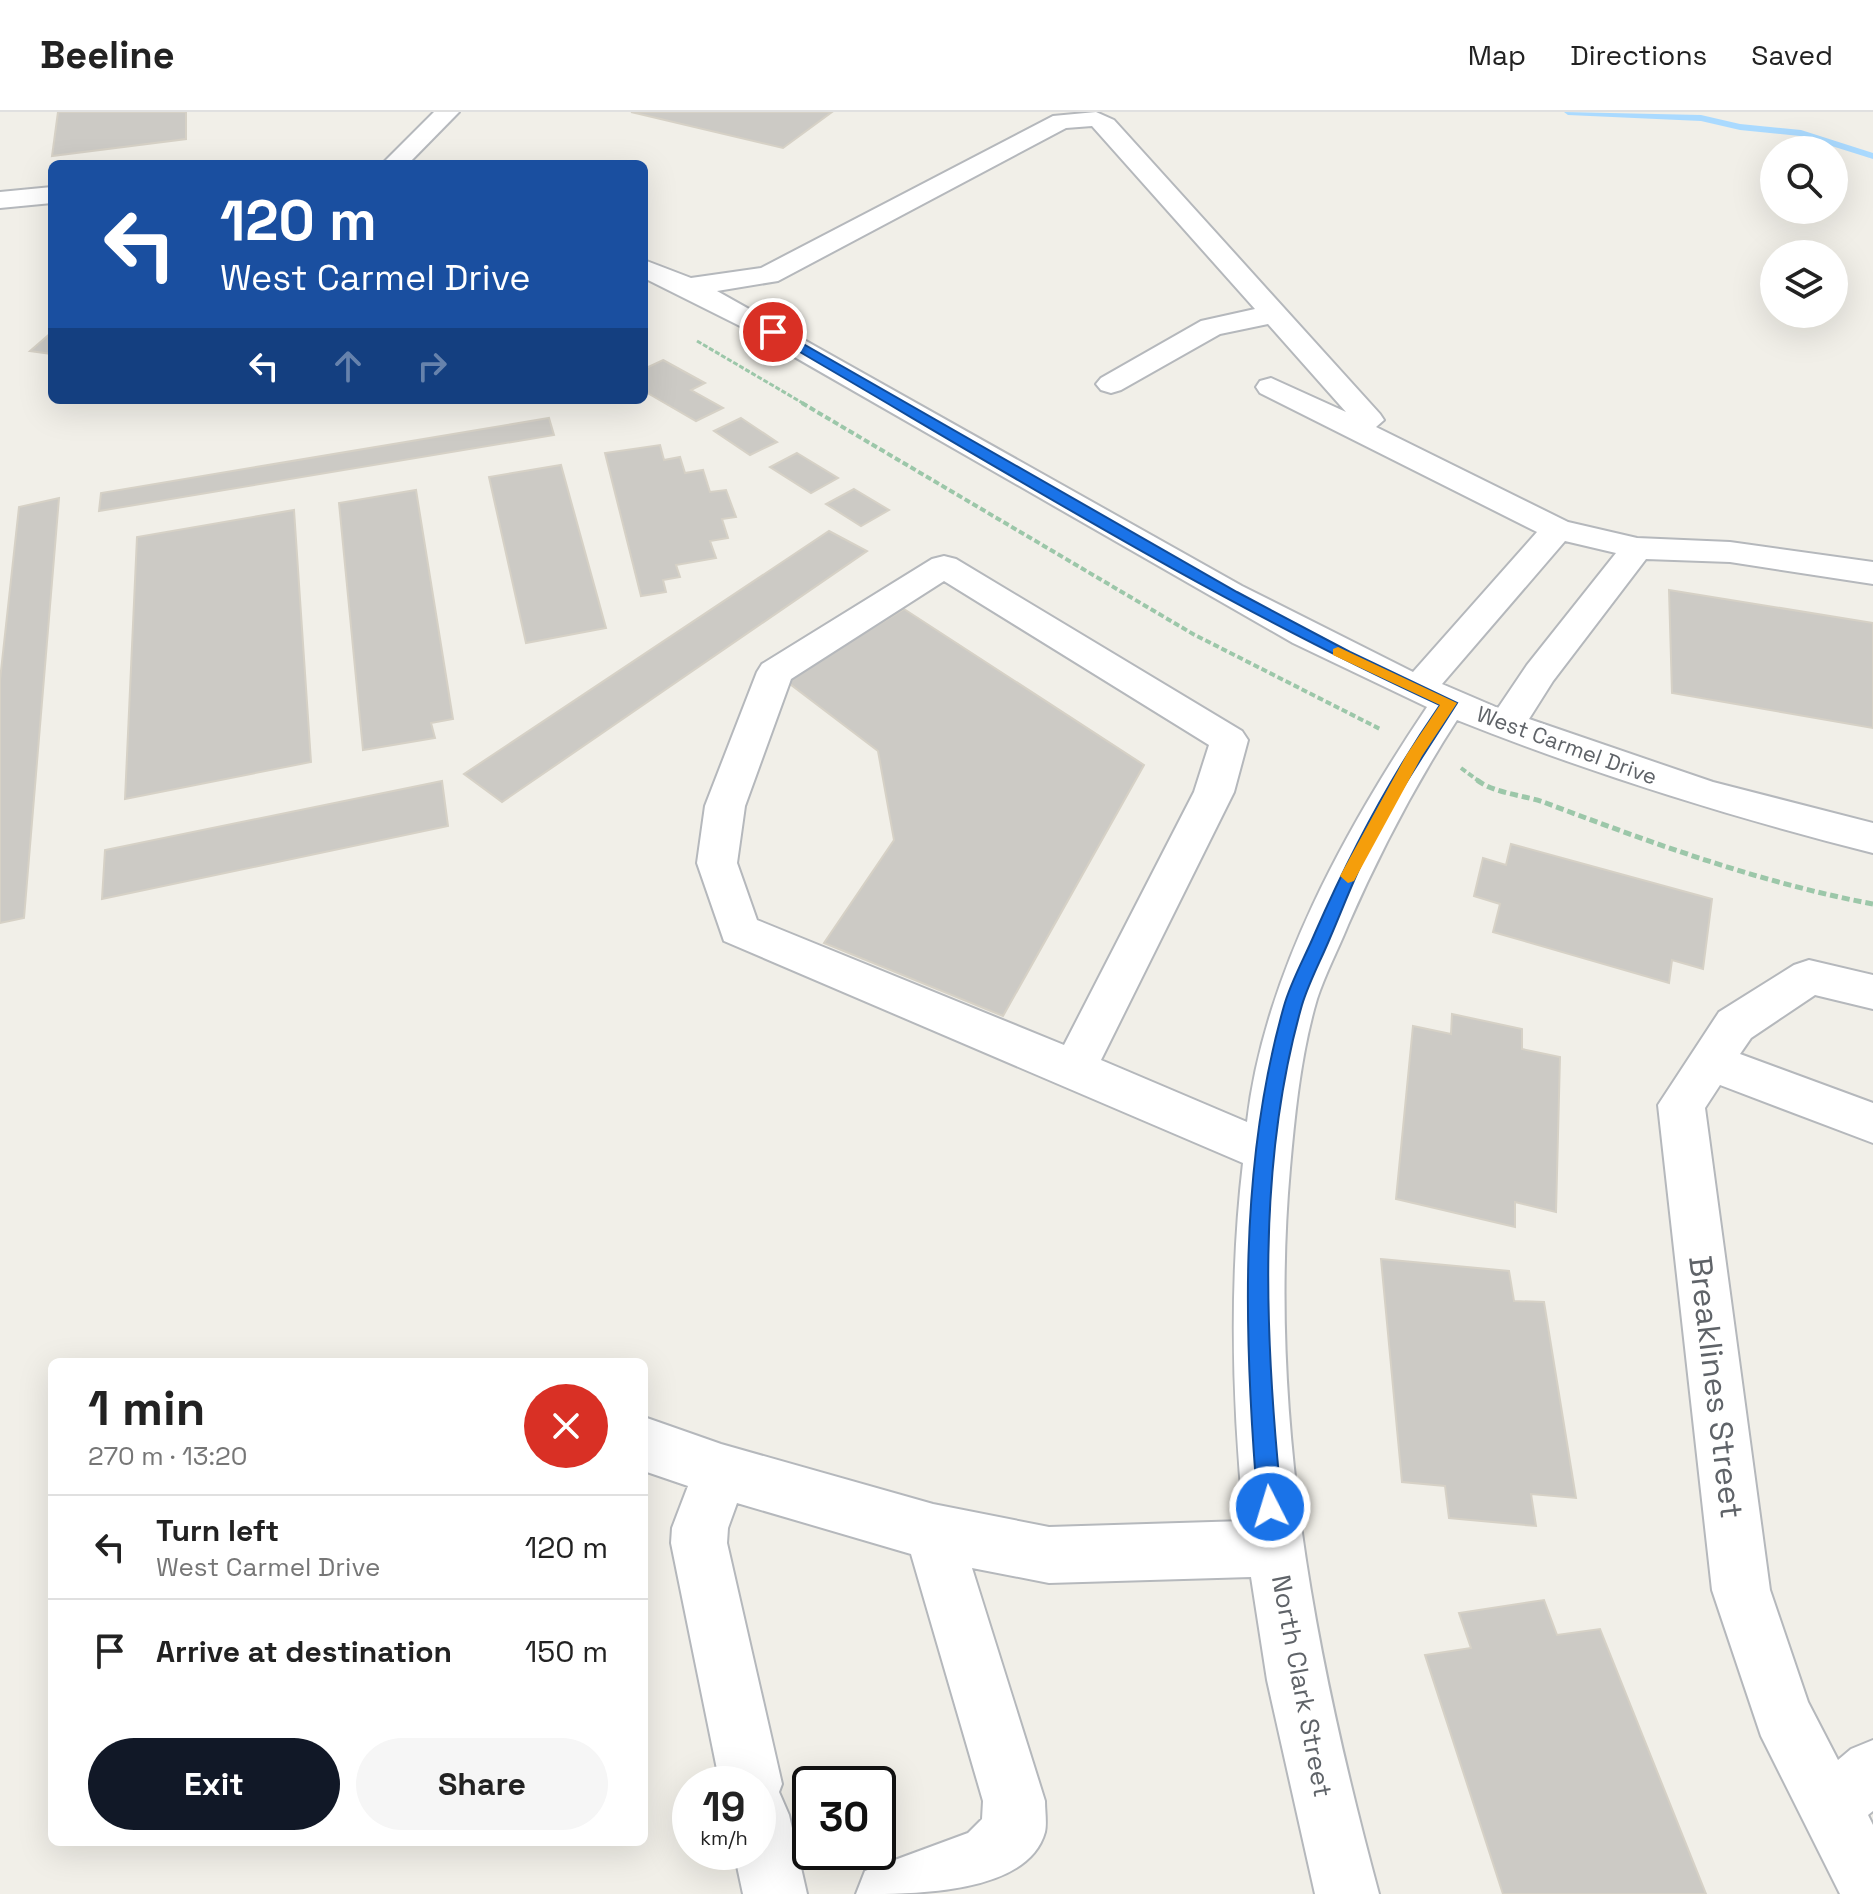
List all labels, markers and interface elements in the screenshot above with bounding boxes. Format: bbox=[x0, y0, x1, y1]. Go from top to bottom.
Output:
text: Beeline bbox=[40, 31, 175, 79]
text: Map bbox=[1468, 37, 1526, 73]
text: Directions bbox=[1570, 37, 1707, 73]
text: Saved bbox=[1751, 37, 1833, 73]
map controls bbox=[1760, 136, 1848, 328]
button: search bbox=[1760, 136, 1848, 224]
text: 120 m bbox=[220, 185, 377, 256]
icon: left bbox=[88, 192, 192, 296]
button: layers bbox=[1760, 240, 1848, 328]
text: West Carmel Drive bbox=[220, 255, 531, 301]
pin bbox=[739, 298, 807, 366]
icon: arrive bbox=[751, 310, 795, 354]
icon: left bbox=[242, 344, 286, 388]
icon: ahead bbox=[326, 344, 370, 388]
icon: right bbox=[410, 344, 454, 388]
street label: West Carmel Drive bbox=[1473, 699, 1661, 791]
street label: Breaklines Street bbox=[1680, 1253, 1752, 1521]
text: 1 min bbox=[88, 1378, 205, 1439]
button: close bbox=[524, 1384, 608, 1468]
text: 270 m · 13:20 bbox=[88, 1439, 247, 1473]
position arrow bbox=[1228, 1465, 1312, 1549]
text: Turn left bbox=[156, 1511, 279, 1550]
icon: left bbox=[88, 1525, 132, 1569]
text: 120 m bbox=[525, 1528, 608, 1567]
text: West Carmel Drive bbox=[156, 1550, 380, 1584]
street label: North Clark Street bbox=[1264, 1572, 1340, 1800]
icon: arrive bbox=[88, 1629, 132, 1673]
text: Arrive at destination bbox=[156, 1632, 452, 1671]
text: 150 m bbox=[525, 1632, 608, 1671]
button: Exit bbox=[88, 1738, 340, 1830]
button: Share bbox=[356, 1738, 608, 1830]
speed limit sign: 30 bbox=[792, 1766, 896, 1870]
text: 19 bbox=[703, 1782, 745, 1833]
text: km/h bbox=[700, 1825, 748, 1851]

